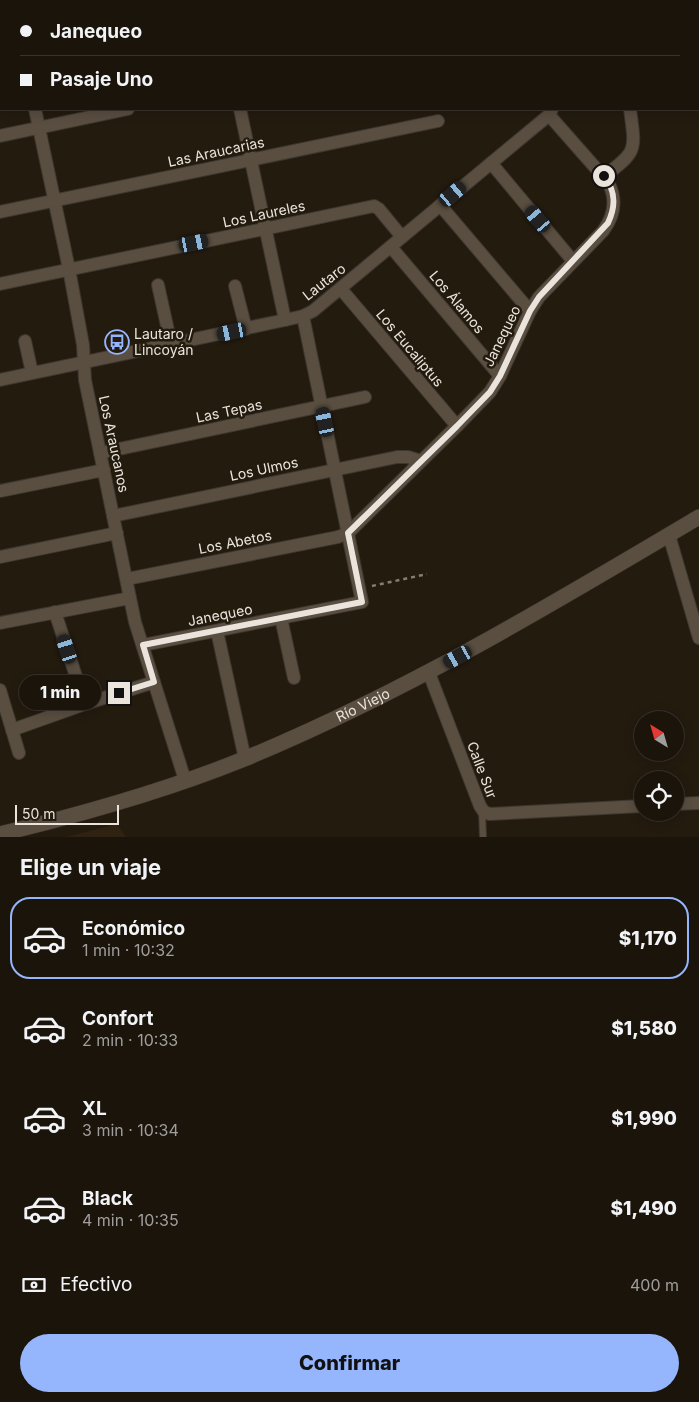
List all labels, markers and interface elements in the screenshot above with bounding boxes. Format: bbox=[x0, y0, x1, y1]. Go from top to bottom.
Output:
text: Janequeo bbox=[50, 20, 142, 43]
text: Pasaje Uno bbox=[50, 68, 153, 91]
street label: Las Araucarias bbox=[166, 133, 266, 170]
route start bbox=[593, 165, 615, 187]
car bbox=[436, 179, 469, 209]
street label: Los Laureles bbox=[221, 196, 307, 231]
car bbox=[522, 203, 553, 235]
car bbox=[177, 233, 210, 253]
street label: Lautaro bbox=[299, 260, 349, 304]
street label: Los Álamos bbox=[426, 267, 489, 336]
street label: Janequeo bbox=[480, 303, 524, 369]
street label: Los Eucaliptus bbox=[373, 305, 448, 390]
car bbox=[215, 322, 248, 342]
place label: Lautaro / Lincoyán bbox=[134, 325, 194, 358]
bus stop icon: Lautaro / Lincoyán bbox=[104, 329, 130, 355]
street label: Los Araucanos bbox=[96, 394, 133, 494]
street label: Las Tepas bbox=[194, 395, 264, 426]
car bbox=[314, 406, 335, 438]
street label: Los Ulmos bbox=[228, 453, 300, 484]
street label: Los Abetos bbox=[197, 526, 273, 557]
street label: Janequeo bbox=[186, 600, 254, 629]
car bbox=[55, 632, 78, 666]
car bbox=[441, 643, 474, 671]
callout: 1 min bbox=[19, 676, 102, 710]
text: 1 min bbox=[40, 682, 80, 702]
route end bbox=[108, 682, 130, 704]
street label: Río Viejo bbox=[333, 684, 392, 725]
north arrow bbox=[634, 711, 684, 761]
map controls bbox=[634, 711, 684, 821]
street label: Calle Sur bbox=[464, 739, 501, 801]
button: locate bbox=[634, 771, 684, 821]
scale bar bbox=[15, 802, 119, 825]
text: 50 m bbox=[22, 805, 56, 822]
text: Elige un viaje bbox=[20, 854, 161, 880]
icon: car bbox=[22, 916, 67, 961]
text: Económico bbox=[82, 917, 185, 940]
text: $1,170 bbox=[619, 927, 677, 950]
text: 1 min · 10:32 bbox=[82, 940, 175, 960]
icon: car bbox=[22, 1006, 67, 1051]
text: Confort bbox=[82, 1007, 153, 1030]
text: $1,580 bbox=[611, 1017, 677, 1040]
text: 2 min · 10:33 bbox=[82, 1030, 178, 1050]
icon: car bbox=[22, 1096, 67, 1141]
text: XL bbox=[82, 1097, 107, 1120]
text: $1,990 bbox=[611, 1107, 677, 1130]
text: 3 min · 10:34 bbox=[82, 1120, 179, 1140]
icon: car bbox=[22, 1186, 67, 1231]
text: Black bbox=[82, 1187, 133, 1210]
text: $1,490 bbox=[611, 1197, 677, 1220]
text: 4 min · 10:35 bbox=[82, 1210, 179, 1230]
icon: cash bbox=[20, 1271, 48, 1299]
text: Efectivo bbox=[60, 1273, 132, 1296]
text: 400 m bbox=[630, 1275, 679, 1295]
button: Confirmar bbox=[20, 1334, 679, 1392]

